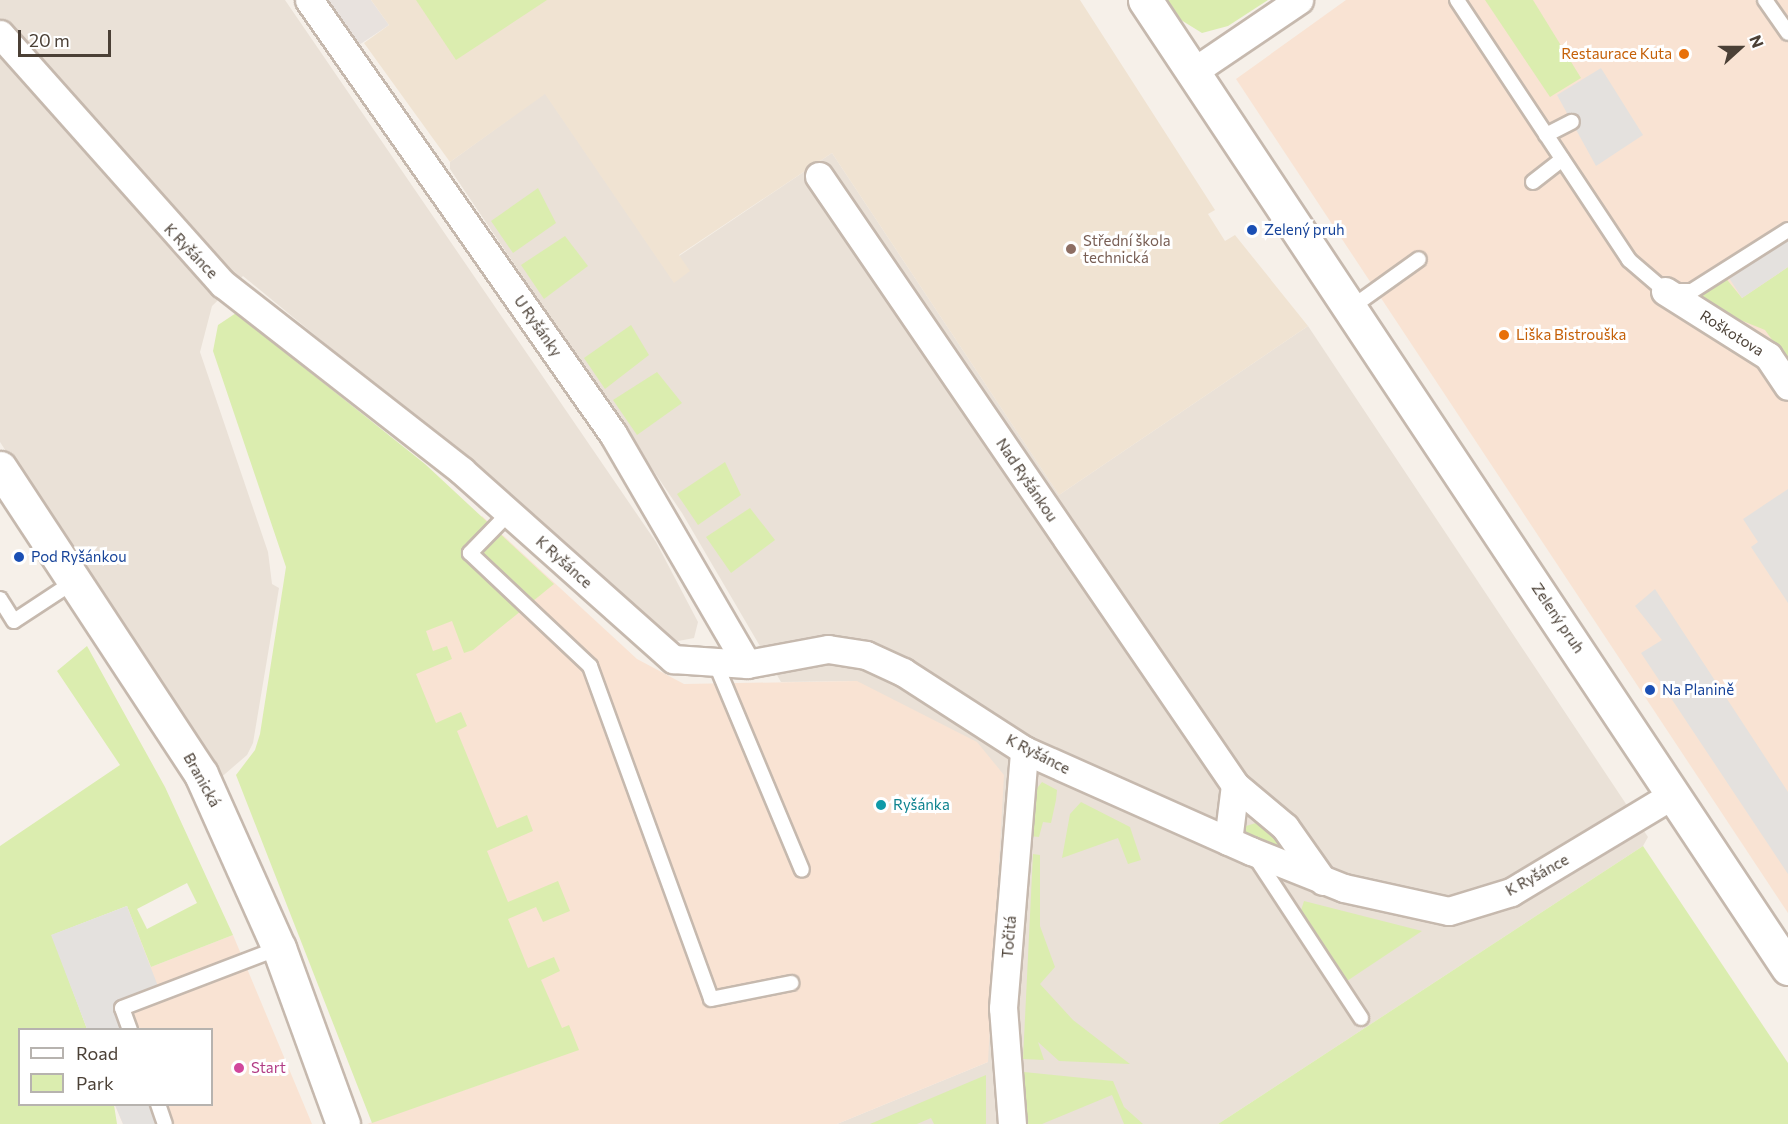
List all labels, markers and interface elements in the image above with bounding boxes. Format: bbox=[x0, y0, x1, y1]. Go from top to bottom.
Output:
scale bar bbox=[21, 18, 114, 56]
north arrow bbox=[1710, 18, 1770, 78]
text: 20 m bbox=[29, 29, 70, 51]
text: N bbox=[1746, 32, 1768, 50]
place label: Restaurace Kuta bbox=[1561, 45, 1672, 63]
marker: Restaurace Kuta bbox=[1677, 47, 1691, 61]
street label: K Ryšánce bbox=[161, 220, 221, 282]
place label: Zelený pruh bbox=[1264, 221, 1345, 239]
marker: Zelený pruh bbox=[1245, 223, 1259, 237]
place label: Střední škola technická bbox=[1083, 231, 1171, 266]
marker: Střední škola technická bbox=[1064, 242, 1078, 256]
street label: U Ryšánky bbox=[510, 292, 566, 360]
street label: Roškotova bbox=[1697, 306, 1767, 360]
place label: Liška Bistrouška bbox=[1516, 326, 1626, 344]
marker: Liška Bistrouška bbox=[1497, 328, 1511, 342]
street label: Nad Ryšánkou bbox=[993, 435, 1061, 525]
street label: K Ryšánce bbox=[532, 532, 596, 592]
place label: Pod Ryšánkou bbox=[31, 548, 127, 566]
marker: Pod Ryšánkou bbox=[12, 550, 26, 564]
street label: Zelený pruh bbox=[1528, 580, 1588, 656]
place label: Na Planině bbox=[1662, 681, 1734, 699]
marker: Na Planině bbox=[1643, 683, 1657, 697]
street label: K Ryšánce bbox=[1003, 730, 1073, 778]
street label: Branická bbox=[180, 750, 224, 810]
place label: Ryšánka bbox=[893, 796, 950, 814]
marker: Ryšánka bbox=[874, 798, 888, 812]
street label: K Ryšánce bbox=[1502, 850, 1572, 900]
street label: Točitá bbox=[998, 915, 1020, 959]
legend bbox=[18, 1028, 213, 1106]
text: Road bbox=[76, 1042, 118, 1064]
place label: Start bbox=[251, 1059, 286, 1077]
marker: Start bbox=[232, 1061, 246, 1075]
text: Park bbox=[76, 1072, 114, 1094]

